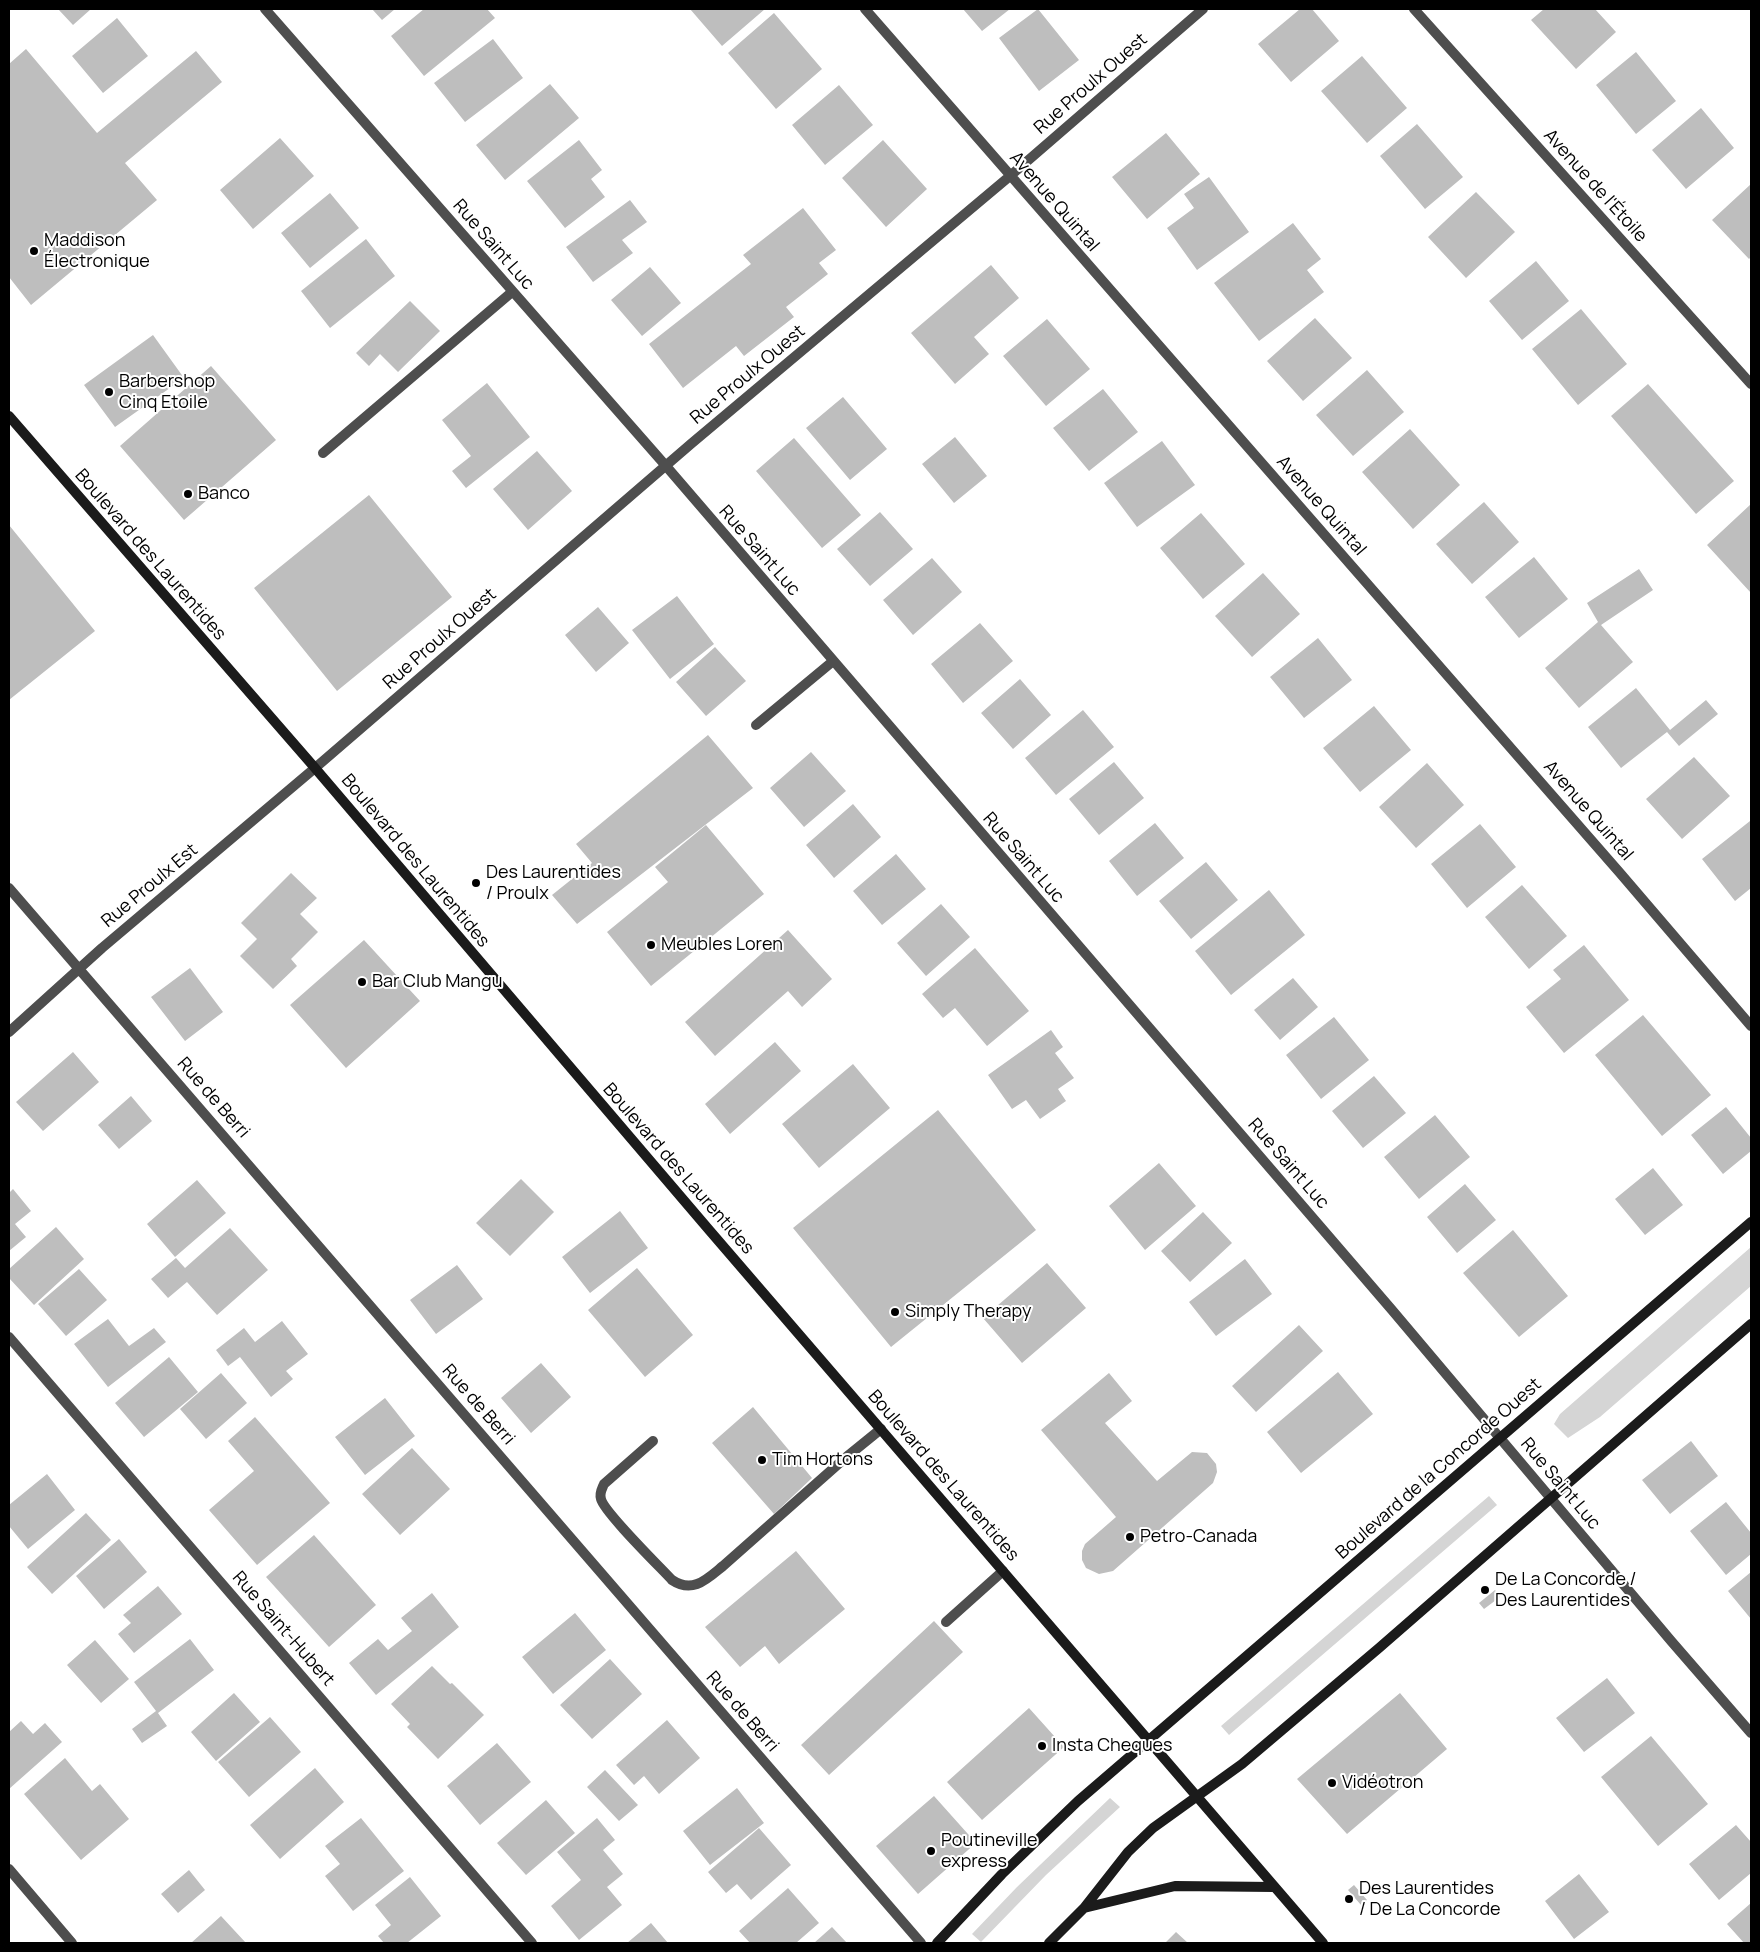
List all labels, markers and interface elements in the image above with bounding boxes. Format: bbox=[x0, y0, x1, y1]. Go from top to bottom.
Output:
street label: Rue Proulx Ouest bbox=[1030, 29, 1152, 139]
street label: Avenue de l'Étoile bbox=[1539, 125, 1651, 247]
street label: Avenue Quintal bbox=[1005, 148, 1103, 256]
street label: Rue Saint Luc bbox=[448, 195, 538, 295]
place label: Maddison Électronique bbox=[44, 230, 150, 272]
marker: Maddison Électronique bbox=[28, 245, 40, 257]
street label: Rue Proulx Ouest bbox=[686, 321, 810, 429]
place label: Barbershop Cinq Etoile bbox=[119, 371, 215, 414]
marker: Barbershop Cinq Etoile bbox=[103, 386, 115, 398]
street label: Avenue Quintal bbox=[1272, 452, 1370, 560]
street label: Boulevard des Laurentides bbox=[70, 465, 230, 645]
place label: Banco bbox=[198, 483, 250, 505]
marker: Banco bbox=[182, 488, 194, 500]
street label: Rue Saint Luc bbox=[714, 501, 804, 601]
street label: Rue Proulx Ouest bbox=[379, 584, 501, 694]
street label: Avenue Quintal bbox=[1539, 757, 1637, 865]
street label: Boulevard des Laurentides bbox=[336, 770, 494, 952]
street label: Rue Saint Luc bbox=[978, 808, 1068, 908]
street label: Rue Proulx Est bbox=[98, 840, 202, 932]
place label: Des Laurentides / Proulx bbox=[486, 862, 621, 904]
marker: Des Laurentides / Proulx bbox=[470, 877, 482, 889]
place label: Meubles Loren bbox=[661, 934, 783, 956]
marker: Meubles Loren bbox=[645, 939, 657, 951]
place label: Bar Club Mangu bbox=[372, 971, 502, 993]
marker: Bar Club Mangu bbox=[356, 976, 368, 988]
street label: Rue de Berri bbox=[172, 1053, 254, 1143]
street label: Boulevard des Laurentides bbox=[598, 1079, 758, 1259]
street label: Rue Saint Luc bbox=[1243, 1114, 1333, 1214]
place label: Simply Therapy bbox=[905, 1301, 1031, 1323]
marker: Simply Therapy bbox=[889, 1306, 901, 1318]
street label: Rue de Berri bbox=[437, 1360, 519, 1450]
street label: Boulevard de la Concorde Ouest bbox=[1332, 1374, 1546, 1564]
street label: Boulevard des Laurentides bbox=[863, 1386, 1023, 1566]
street label: Rue Saint Luc bbox=[1515, 1434, 1605, 1534]
place label: Tim Hortons bbox=[772, 1449, 873, 1471]
marker: Tim Hortons bbox=[756, 1454, 768, 1466]
place label: Petro-Canada bbox=[1140, 1526, 1257, 1548]
marker: Petro-Canada bbox=[1124, 1531, 1136, 1543]
street label: Rue Saint-Hubert bbox=[227, 1567, 339, 1691]
place label: De La Concorde / Des Laurentides bbox=[1495, 1569, 1637, 1612]
marker: De La Concorde / Des Laurentides bbox=[1479, 1584, 1491, 1596]
street label: Rue de Berri bbox=[701, 1667, 783, 1757]
place label: Insta Cheques bbox=[1052, 1735, 1173, 1757]
marker: Insta Cheques bbox=[1036, 1740, 1048, 1752]
place label: Vidéotron bbox=[1342, 1772, 1423, 1794]
marker: Vidéotron bbox=[1326, 1777, 1338, 1789]
place label: Poutineville express bbox=[941, 1830, 1038, 1872]
marker: Poutineville express bbox=[925, 1845, 937, 1857]
place label: Des Laurentides / De La Concorde bbox=[1359, 1878, 1501, 1920]
marker: Des Laurentides / De La Concorde bbox=[1343, 1893, 1355, 1905]

